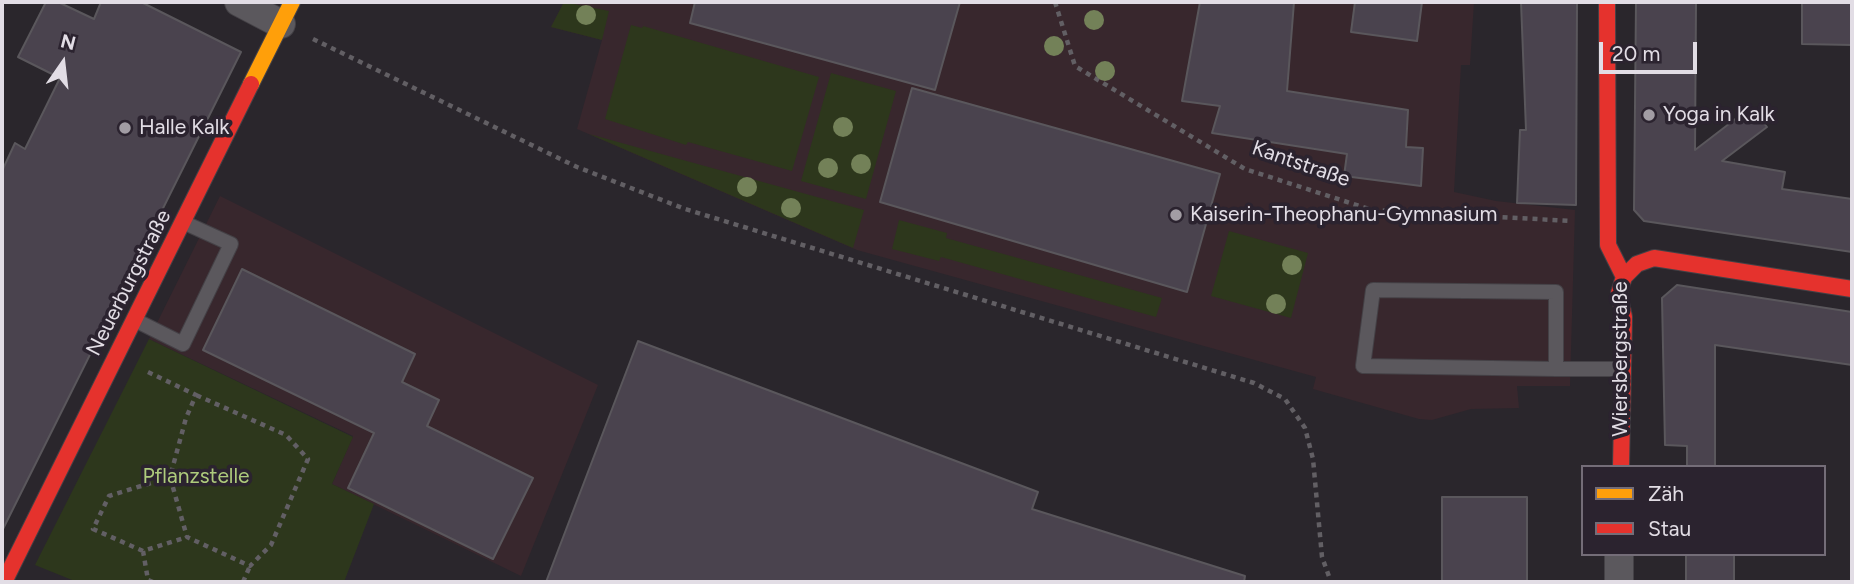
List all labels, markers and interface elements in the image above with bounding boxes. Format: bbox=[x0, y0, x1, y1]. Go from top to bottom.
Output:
north arrow bbox=[28, 28, 98, 98]
scale bar bbox=[1602, 28, 1700, 72]
text: N bbox=[58, 29, 78, 55]
text: 20 m bbox=[1612, 41, 1660, 66]
place label: Yoga in Kalk bbox=[1663, 102, 1775, 128]
marker: Yoga in Kalk bbox=[1641, 107, 1657, 123]
place label: Halle Kalk bbox=[139, 115, 230, 141]
marker: Halle Kalk bbox=[117, 120, 133, 136]
street label: Kantstraße bbox=[1249, 136, 1353, 192]
place label: Kaiserin-Theophanu-Gymnasium bbox=[1190, 202, 1497, 228]
street label: Neuerburgstraße bbox=[81, 206, 177, 360]
marker: Kaiserin-Theophanu-Gymnasium bbox=[1168, 207, 1184, 223]
street label: Wiersbergstraße bbox=[1608, 281, 1634, 437]
park label: Pflanzstelle bbox=[142, 464, 250, 490]
legend bbox=[1581, 465, 1826, 556]
text: Zäh bbox=[1648, 481, 1684, 506]
text: Stau bbox=[1648, 516, 1691, 541]

